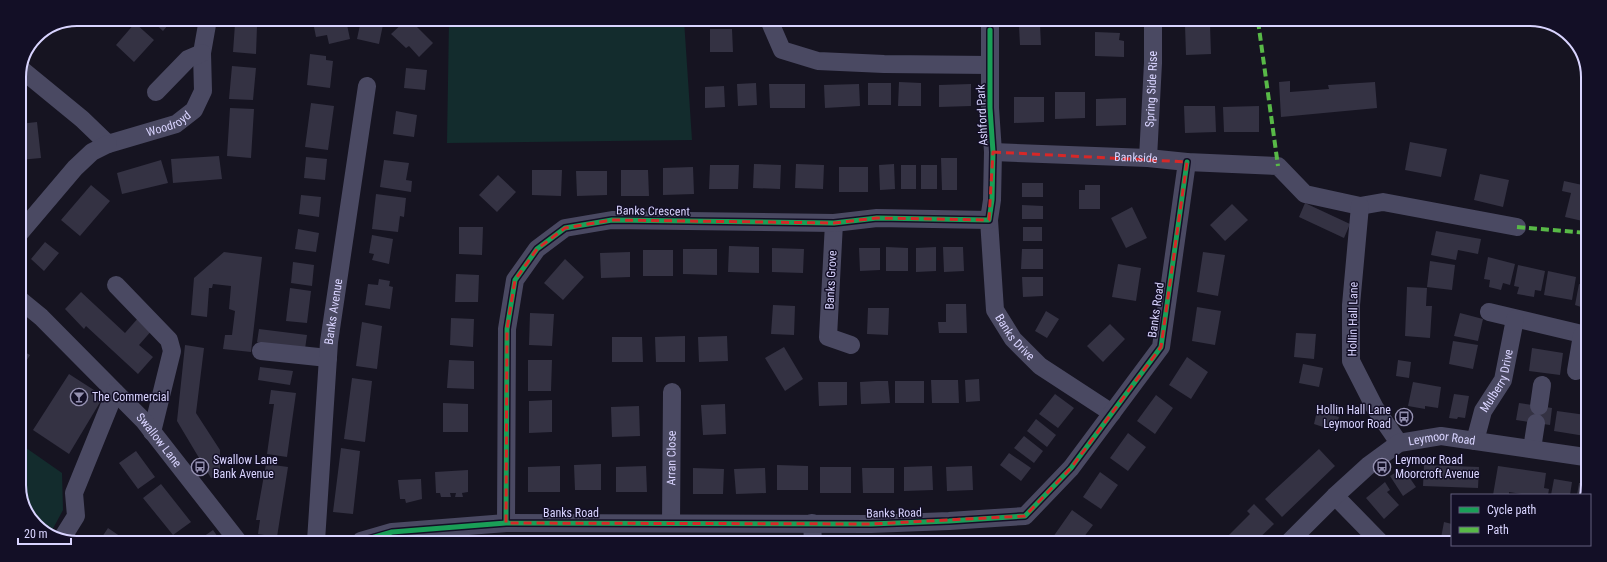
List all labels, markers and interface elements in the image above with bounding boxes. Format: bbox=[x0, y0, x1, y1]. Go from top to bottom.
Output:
street label: Spring Side Rise bbox=[1143, 50, 1160, 128]
street label: Ashford Park bbox=[973, 83, 991, 146]
street label: Woodroyd bbox=[145, 108, 194, 139]
street label: Bankside bbox=[1114, 150, 1159, 166]
street label: Banks Crescent bbox=[616, 203, 690, 219]
street label: Banks Grove bbox=[822, 250, 840, 310]
street label: Banks Avenue bbox=[322, 278, 345, 346]
street label: Banks Road bbox=[1145, 281, 1167, 339]
street label: Hollin Hall Lane bbox=[1345, 281, 1361, 356]
street label: Banks Drive bbox=[992, 311, 1038, 364]
street label: Mulberry Drive bbox=[1477, 348, 1516, 415]
bar icon: The Commercial bbox=[69, 387, 89, 407]
place label: The Commercial bbox=[92, 390, 169, 404]
place label: Hollin Hall Lane Leymoor Road bbox=[1316, 403, 1391, 431]
bus stop icon: Hollin Hall Lane Leymoor Road bbox=[1394, 407, 1414, 427]
street label: Swallow Lane bbox=[133, 410, 185, 470]
street label: Leymoor Road bbox=[1407, 429, 1476, 448]
street label: Arran Close bbox=[664, 430, 679, 486]
place label: Swallow Lane Bank Avenue bbox=[213, 453, 278, 481]
place label: Leymoor Road Moorcroft Avenue bbox=[1395, 453, 1480, 481]
bus stop icon: Swallow Lane Bank Avenue bbox=[190, 457, 210, 477]
bus stop icon: Leymoor Road Moorcroft Avenue bbox=[1372, 457, 1392, 477]
legend bbox=[1451, 494, 1591, 546]
text: Cycle path bbox=[1487, 503, 1537, 517]
street label: Banks Road bbox=[543, 506, 599, 520]
street label: Banks Road bbox=[866, 506, 922, 520]
scale bar bbox=[18, 520, 71, 546]
text: Path bbox=[1487, 523, 1509, 537]
text: 20 m bbox=[24, 527, 48, 541]

